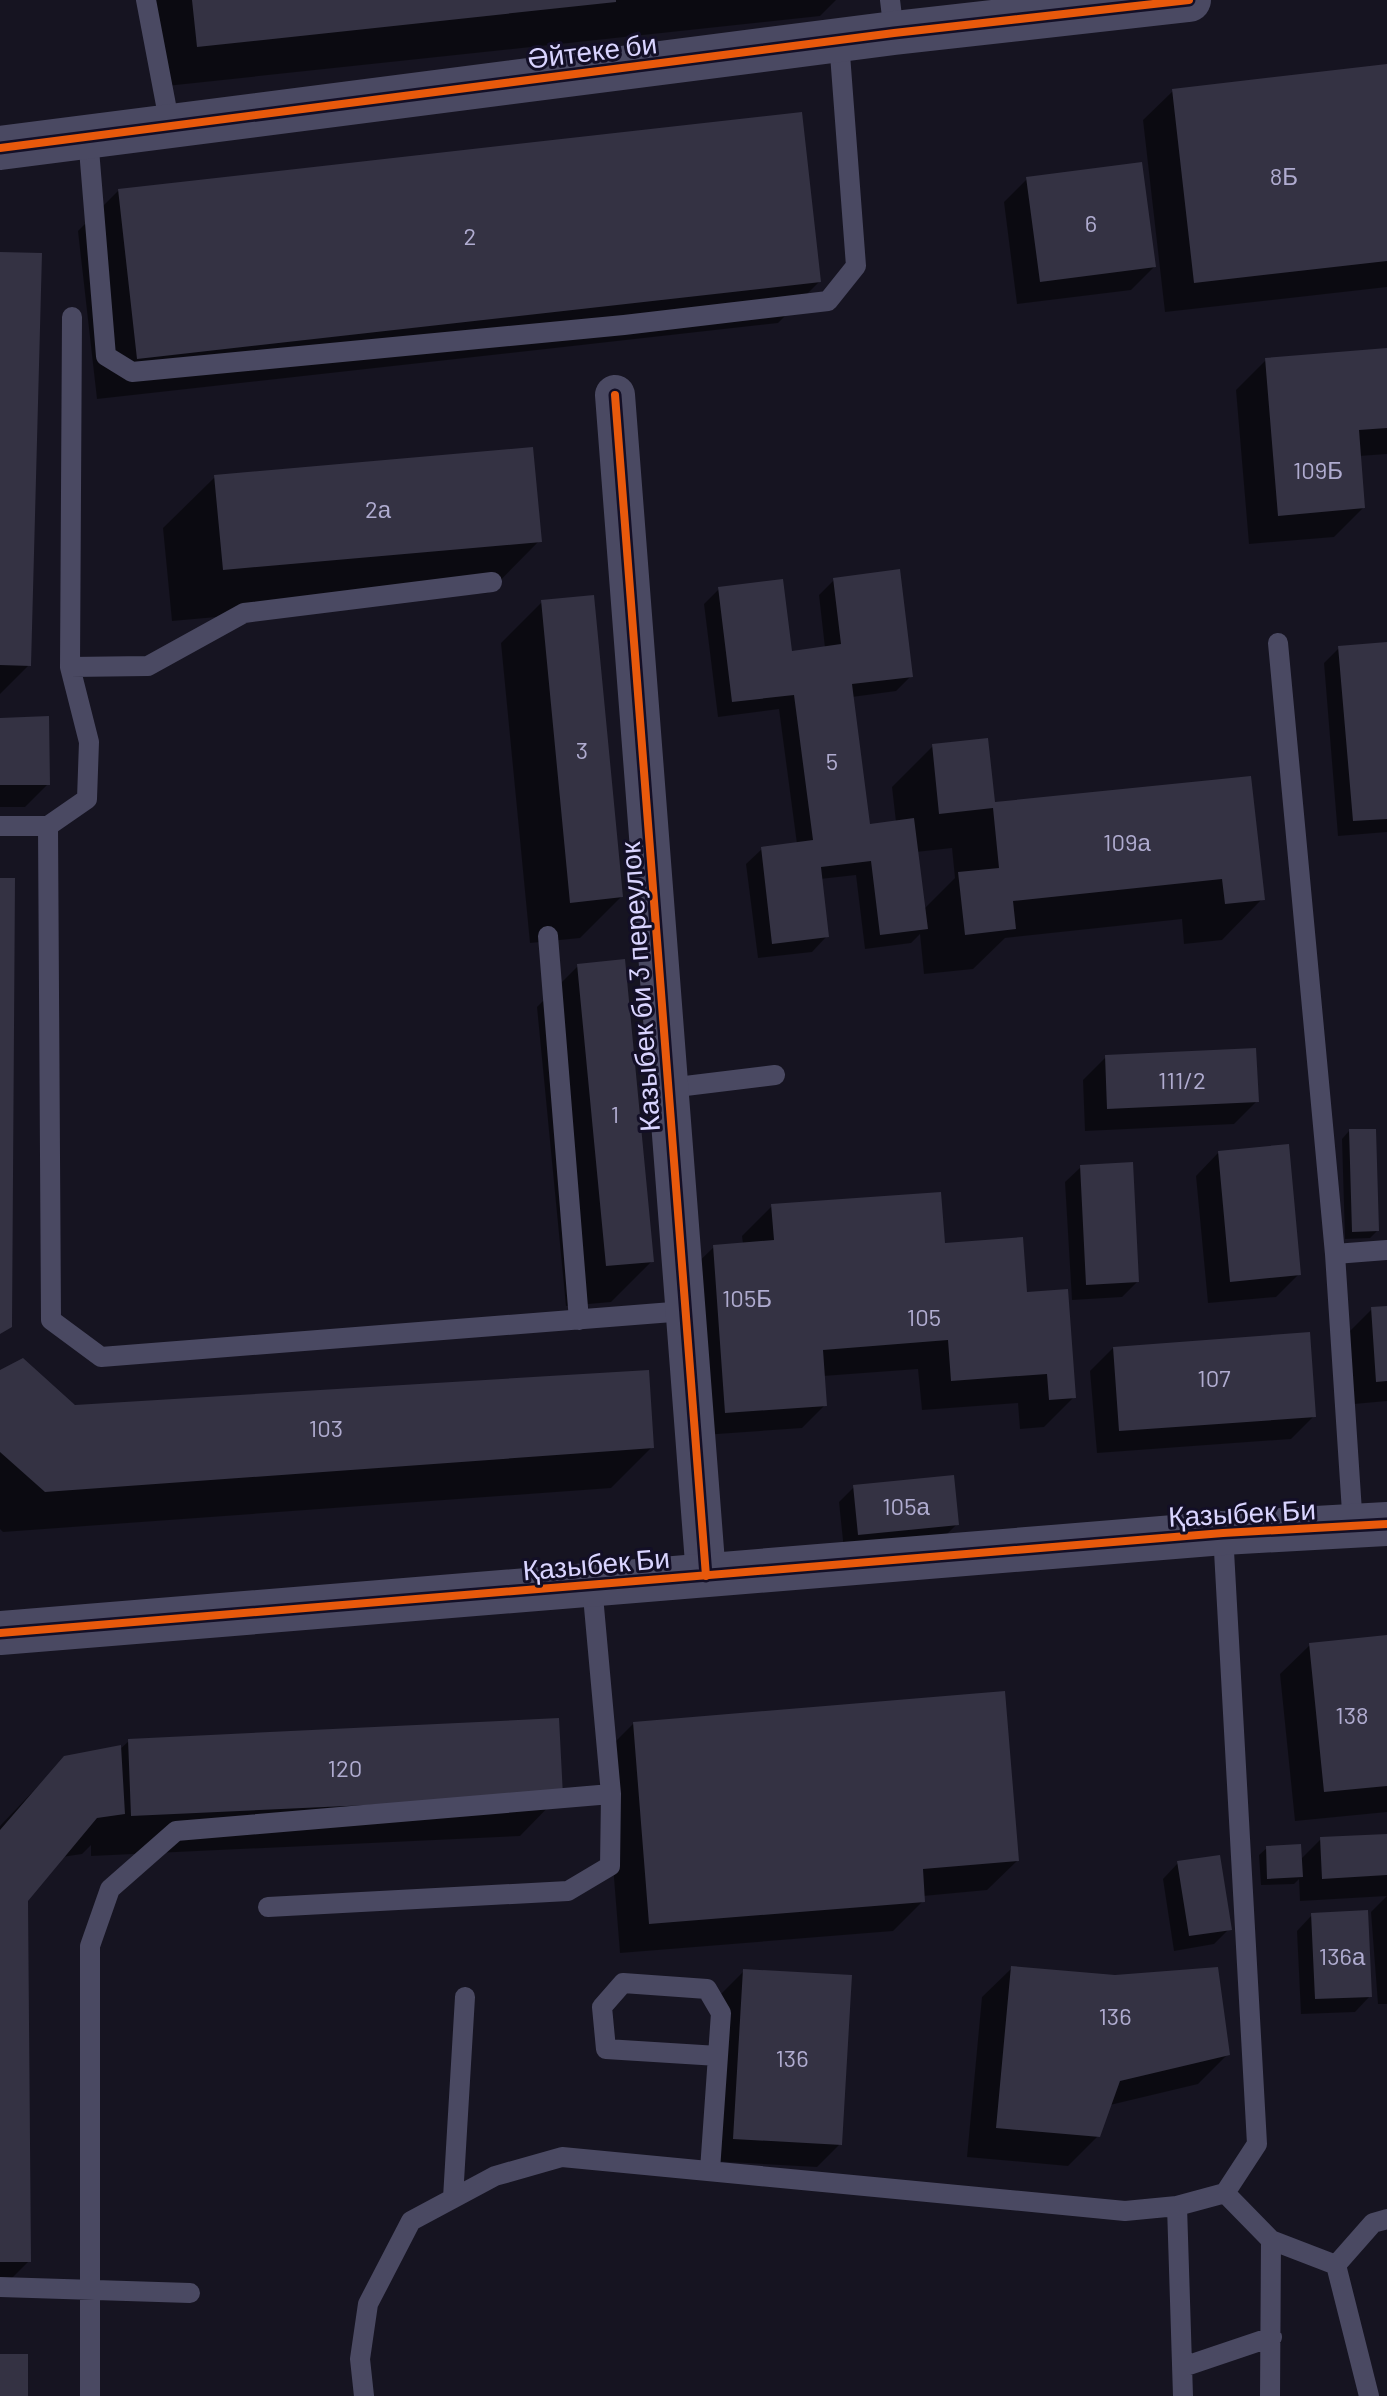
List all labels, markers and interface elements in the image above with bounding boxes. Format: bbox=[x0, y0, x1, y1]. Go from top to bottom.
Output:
street label: Әйтеке би bbox=[525, 25, 659, 75]
house number: 8Б bbox=[1270, 161, 1298, 190]
house number: 6 bbox=[1085, 208, 1097, 237]
house number: 2 bbox=[464, 221, 476, 250]
house number: 109Б bbox=[1293, 455, 1343, 484]
house number: 2а bbox=[365, 494, 392, 523]
house number: 3 bbox=[576, 735, 588, 764]
house number: 5 bbox=[826, 746, 838, 775]
house number: 109а bbox=[1103, 827, 1152, 856]
street label: Казыбек би 3 переулок bbox=[612, 840, 666, 1133]
house number: 111/2 bbox=[1158, 1065, 1206, 1094]
house number: 1 bbox=[611, 1099, 619, 1128]
house number: 105Б bbox=[722, 1283, 772, 1312]
house number: 105 bbox=[907, 1302, 941, 1331]
house number: 107 bbox=[1197, 1363, 1231, 1392]
house number: 103 bbox=[309, 1413, 343, 1442]
house number: 105а bbox=[882, 1491, 930, 1520]
street label: Қазыбек Би bbox=[1167, 1491, 1317, 1533]
street label: Қазыбек Би bbox=[521, 1540, 671, 1586]
house number: 138 bbox=[1335, 1700, 1369, 1729]
house number: 120 bbox=[328, 1753, 362, 1782]
house number: 136а bbox=[1319, 1941, 1366, 1970]
house number: 136 bbox=[1098, 2001, 1132, 2030]
house number: 136 bbox=[775, 2043, 809, 2072]

